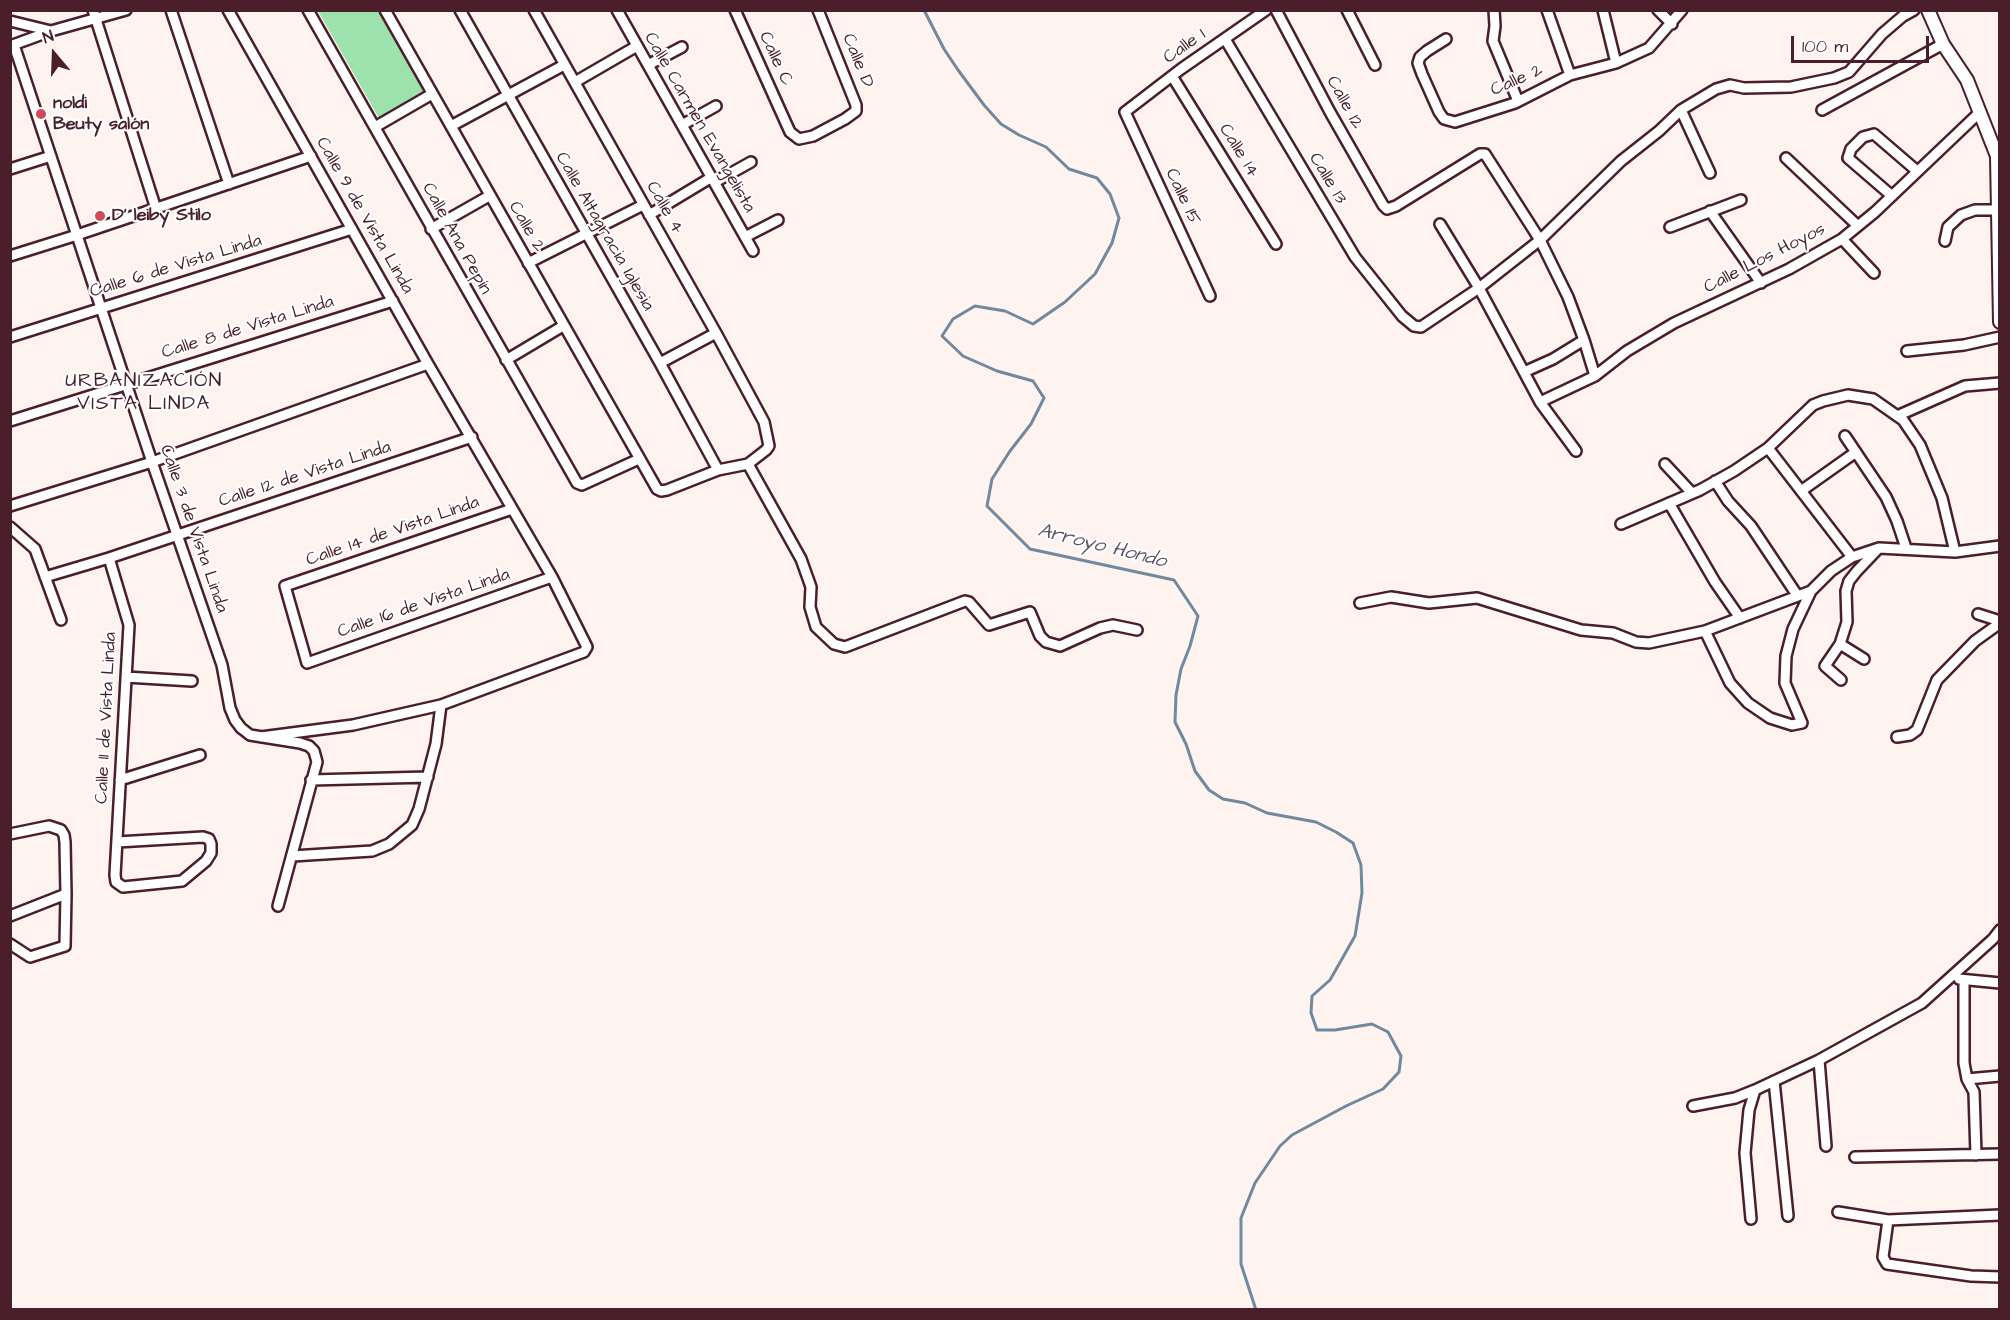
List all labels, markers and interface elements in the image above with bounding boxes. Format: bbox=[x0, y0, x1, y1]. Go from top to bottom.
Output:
north arrow bbox=[24, 24, 84, 84]
scale bar bbox=[1794, 24, 1932, 62]
text: N bbox=[40, 25, 56, 49]
street label: Calle 1 bbox=[1160, 25, 1210, 69]
street label: Calle C bbox=[753, 28, 797, 90]
street label: Calle Carmen Evangelista bbox=[639, 29, 759, 217]
street label: Calle D bbox=[836, 31, 878, 91]
text: 100 m bbox=[1802, 34, 1848, 59]
street label: Calle 2 bbox=[1488, 60, 1546, 102]
street label: Calle 12 bbox=[1321, 73, 1367, 133]
place label: noldi Beuty salón bbox=[53, 93, 149, 136]
marker: noldi Beuty salón bbox=[34, 107, 48, 121]
street label: Calle 14 bbox=[1213, 120, 1263, 182]
street label: Calle 9 de Vista Linda bbox=[310, 134, 418, 298]
street label: Calle Altagracia Iglesia bbox=[550, 149, 658, 315]
street label: Calle 13 bbox=[1303, 149, 1351, 209]
street label: Calle 15 bbox=[1160, 165, 1204, 229]
street label: Calle 4 bbox=[640, 178, 688, 238]
street label: Calle Ana Pepín bbox=[416, 179, 496, 299]
street label: Calle 2 bbox=[503, 198, 549, 256]
place label: D’ leiby Stilo bbox=[112, 205, 211, 227]
marker: D’ leiby Stilo bbox=[93, 209, 107, 223]
street label: Calle Los Hoyos bbox=[1701, 219, 1829, 299]
street label: Calle 6 de Vista Linda bbox=[88, 231, 264, 303]
street label: Calle 8 de Vista Linda bbox=[159, 292, 337, 364]
district label: URBANIZACIÓN VISTA LINDA bbox=[65, 370, 223, 417]
street label: Calle 12 de Vista Linda bbox=[216, 437, 394, 513]
street label: Calle 3 de Vista Linda bbox=[154, 442, 232, 616]
street label: Calle 14 de Vista Linda bbox=[304, 492, 482, 572]
water label: Arroyo Hondo bbox=[1035, 519, 1169, 575]
street label: Calle 16 de Vista Linda bbox=[335, 564, 513, 644]
street label: Calle 11 de Vista Linda bbox=[92, 632, 122, 804]

